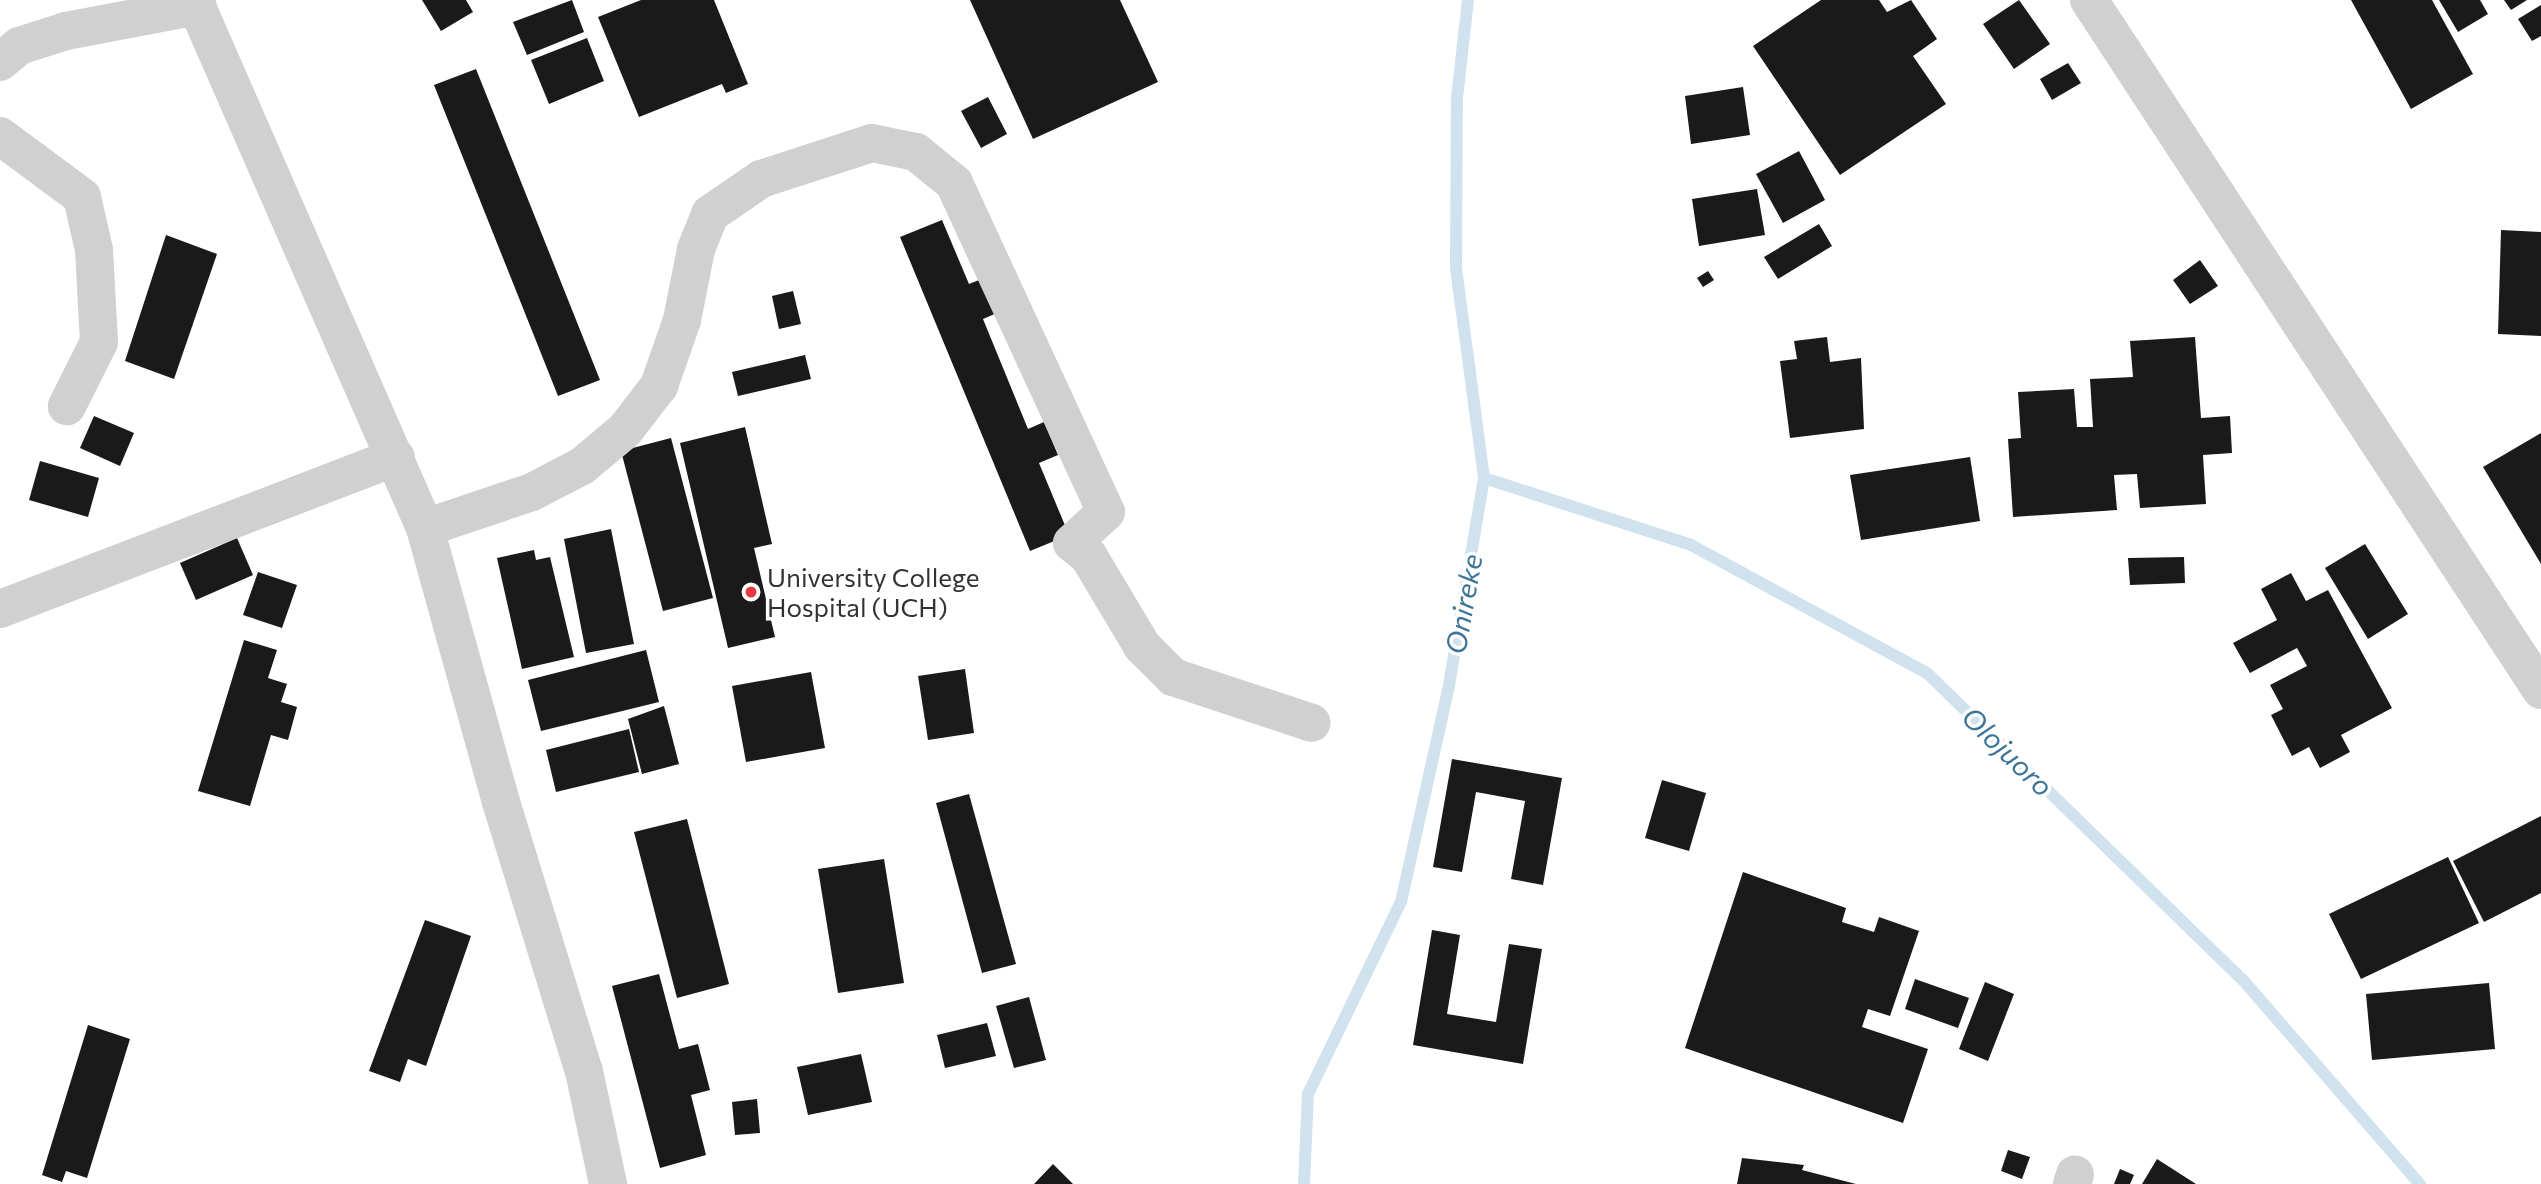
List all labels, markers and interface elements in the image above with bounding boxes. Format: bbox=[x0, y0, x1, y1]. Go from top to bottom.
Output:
water label: Onireke bbox=[1438, 551, 1488, 657]
place label: University College Hospital (UCH) bbox=[767, 561, 980, 622]
marker: University College Hospital (UCH) bbox=[741, 582, 761, 602]
water label: Olojuoro bbox=[1955, 699, 2061, 803]

